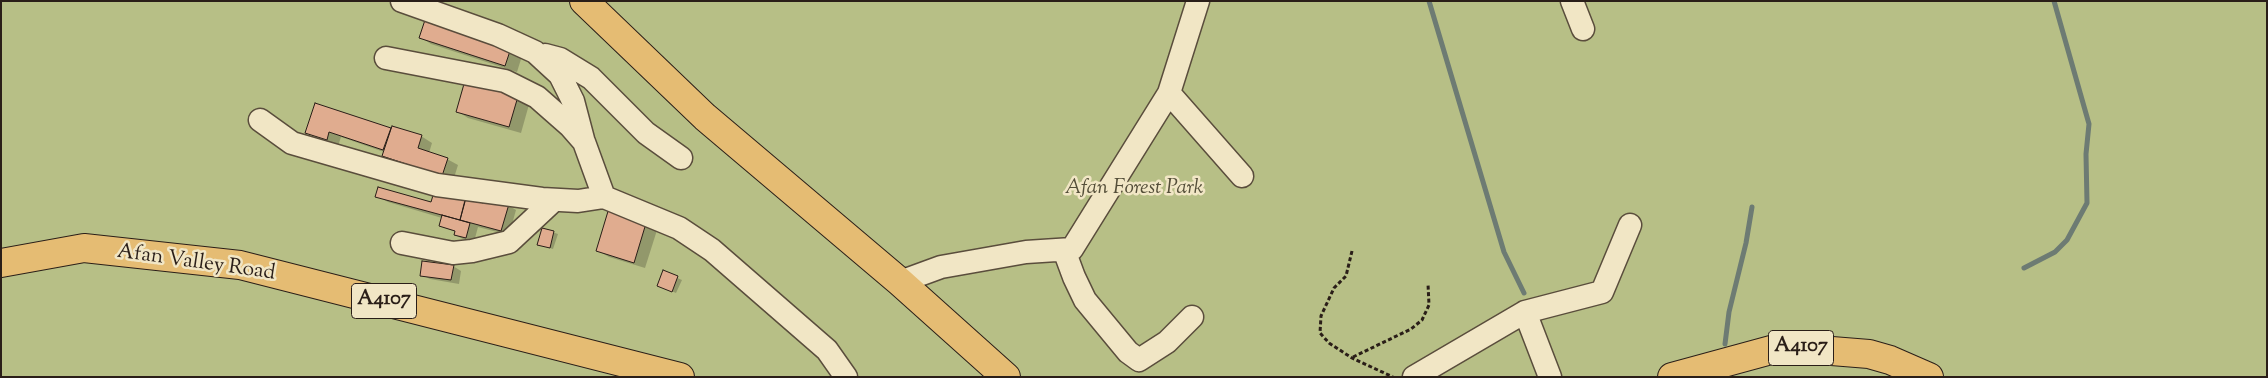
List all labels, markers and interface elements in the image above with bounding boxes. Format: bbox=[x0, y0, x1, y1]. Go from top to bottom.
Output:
park label: Afan Forest Park bbox=[1065, 176, 1203, 202]
street label: Afan Valley Road bbox=[115, 240, 277, 288]
road number: A4107 bbox=[352, 284, 416, 318]
road number: A4107 bbox=[1768, 330, 1834, 366]

